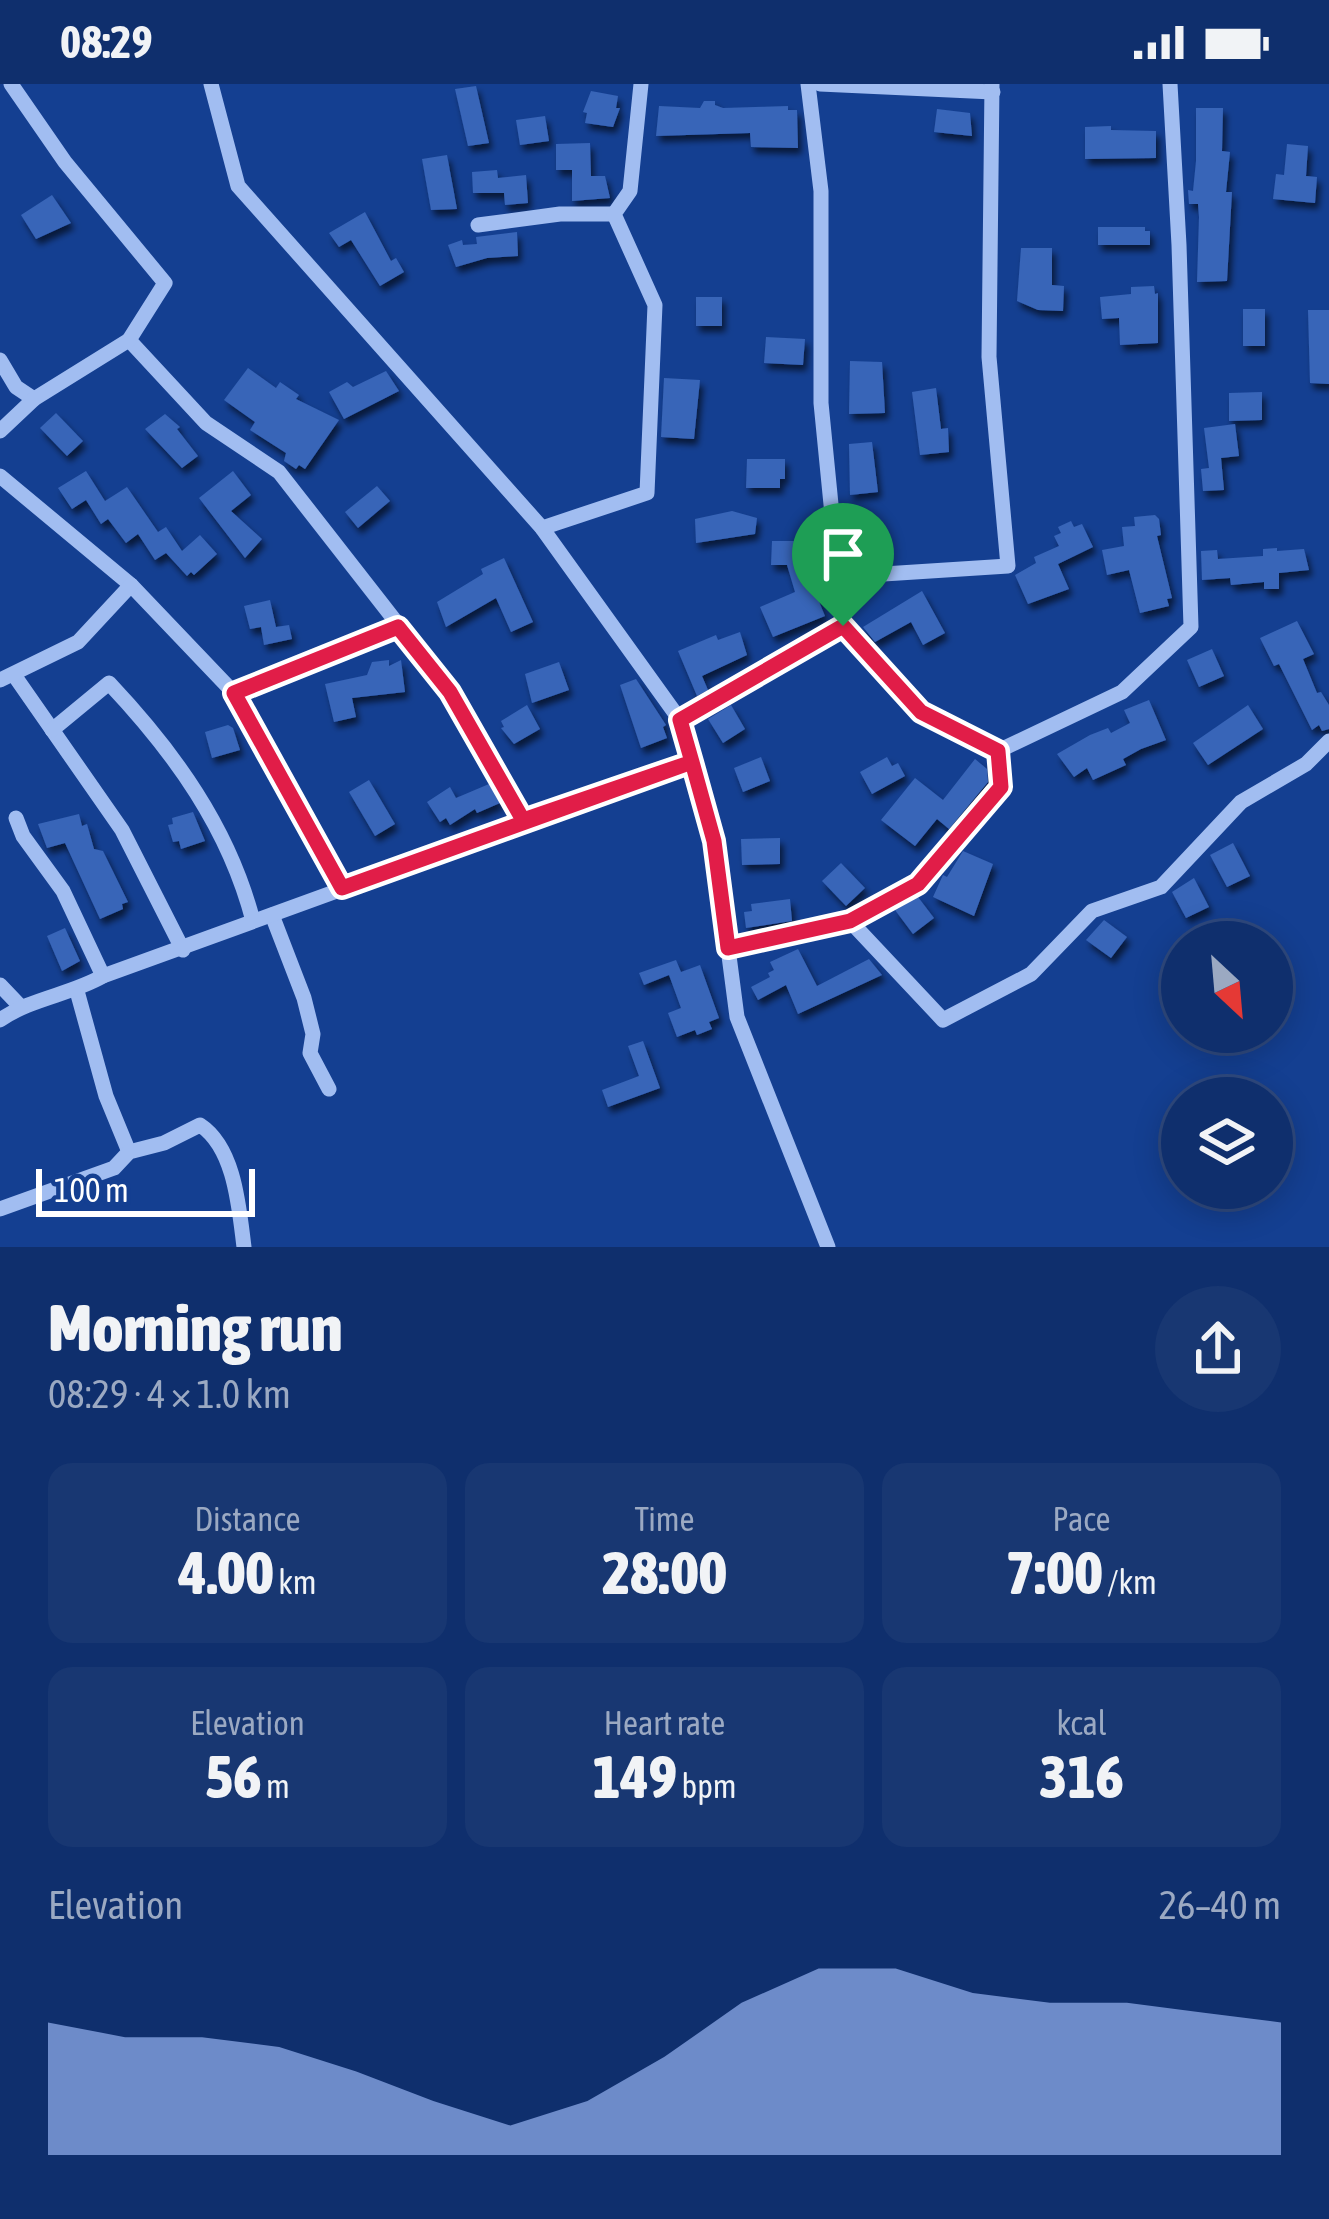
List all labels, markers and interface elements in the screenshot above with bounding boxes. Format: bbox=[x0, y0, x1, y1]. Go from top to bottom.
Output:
text: 08:29 bbox=[60, 16, 153, 68]
pin bbox=[792, 503, 894, 626]
icon: arrive bbox=[810, 521, 876, 587]
north arrow bbox=[1161, 921, 1293, 1053]
map controls bbox=[1161, 921, 1293, 1209]
button: layers bbox=[1161, 1077, 1293, 1209]
scale bar bbox=[36, 1163, 255, 1216]
text: 100 m bbox=[54, 1171, 129, 1209]
button: share bbox=[1155, 1286, 1281, 1412]
text: Morning run bbox=[48, 1289, 343, 1365]
text: 08:29 · 4 × 1.0 km bbox=[48, 1372, 291, 1416]
text: Distance bbox=[195, 1500, 300, 1538]
text: Time bbox=[634, 1500, 695, 1538]
text: Pace bbox=[1052, 1500, 1111, 1538]
text: 4.00 bbox=[178, 1538, 274, 1607]
text: 28:00 bbox=[602, 1538, 727, 1607]
text: 7:00 bbox=[1006, 1538, 1103, 1607]
text: km bbox=[274, 1563, 317, 1601]
text: /km bbox=[1103, 1563, 1157, 1601]
text: Elevation bbox=[190, 1704, 305, 1742]
text: Heart rate bbox=[604, 1704, 725, 1742]
text: kcal bbox=[1056, 1704, 1107, 1742]
text: 56 bbox=[205, 1742, 262, 1811]
text: 149 bbox=[592, 1742, 677, 1811]
text: 316 bbox=[1039, 1742, 1124, 1811]
text: m bbox=[262, 1767, 290, 1805]
text: bpm bbox=[677, 1767, 737, 1805]
text: Elevation bbox=[48, 1883, 183, 1927]
text: 26–40 m bbox=[1159, 1883, 1281, 1927]

